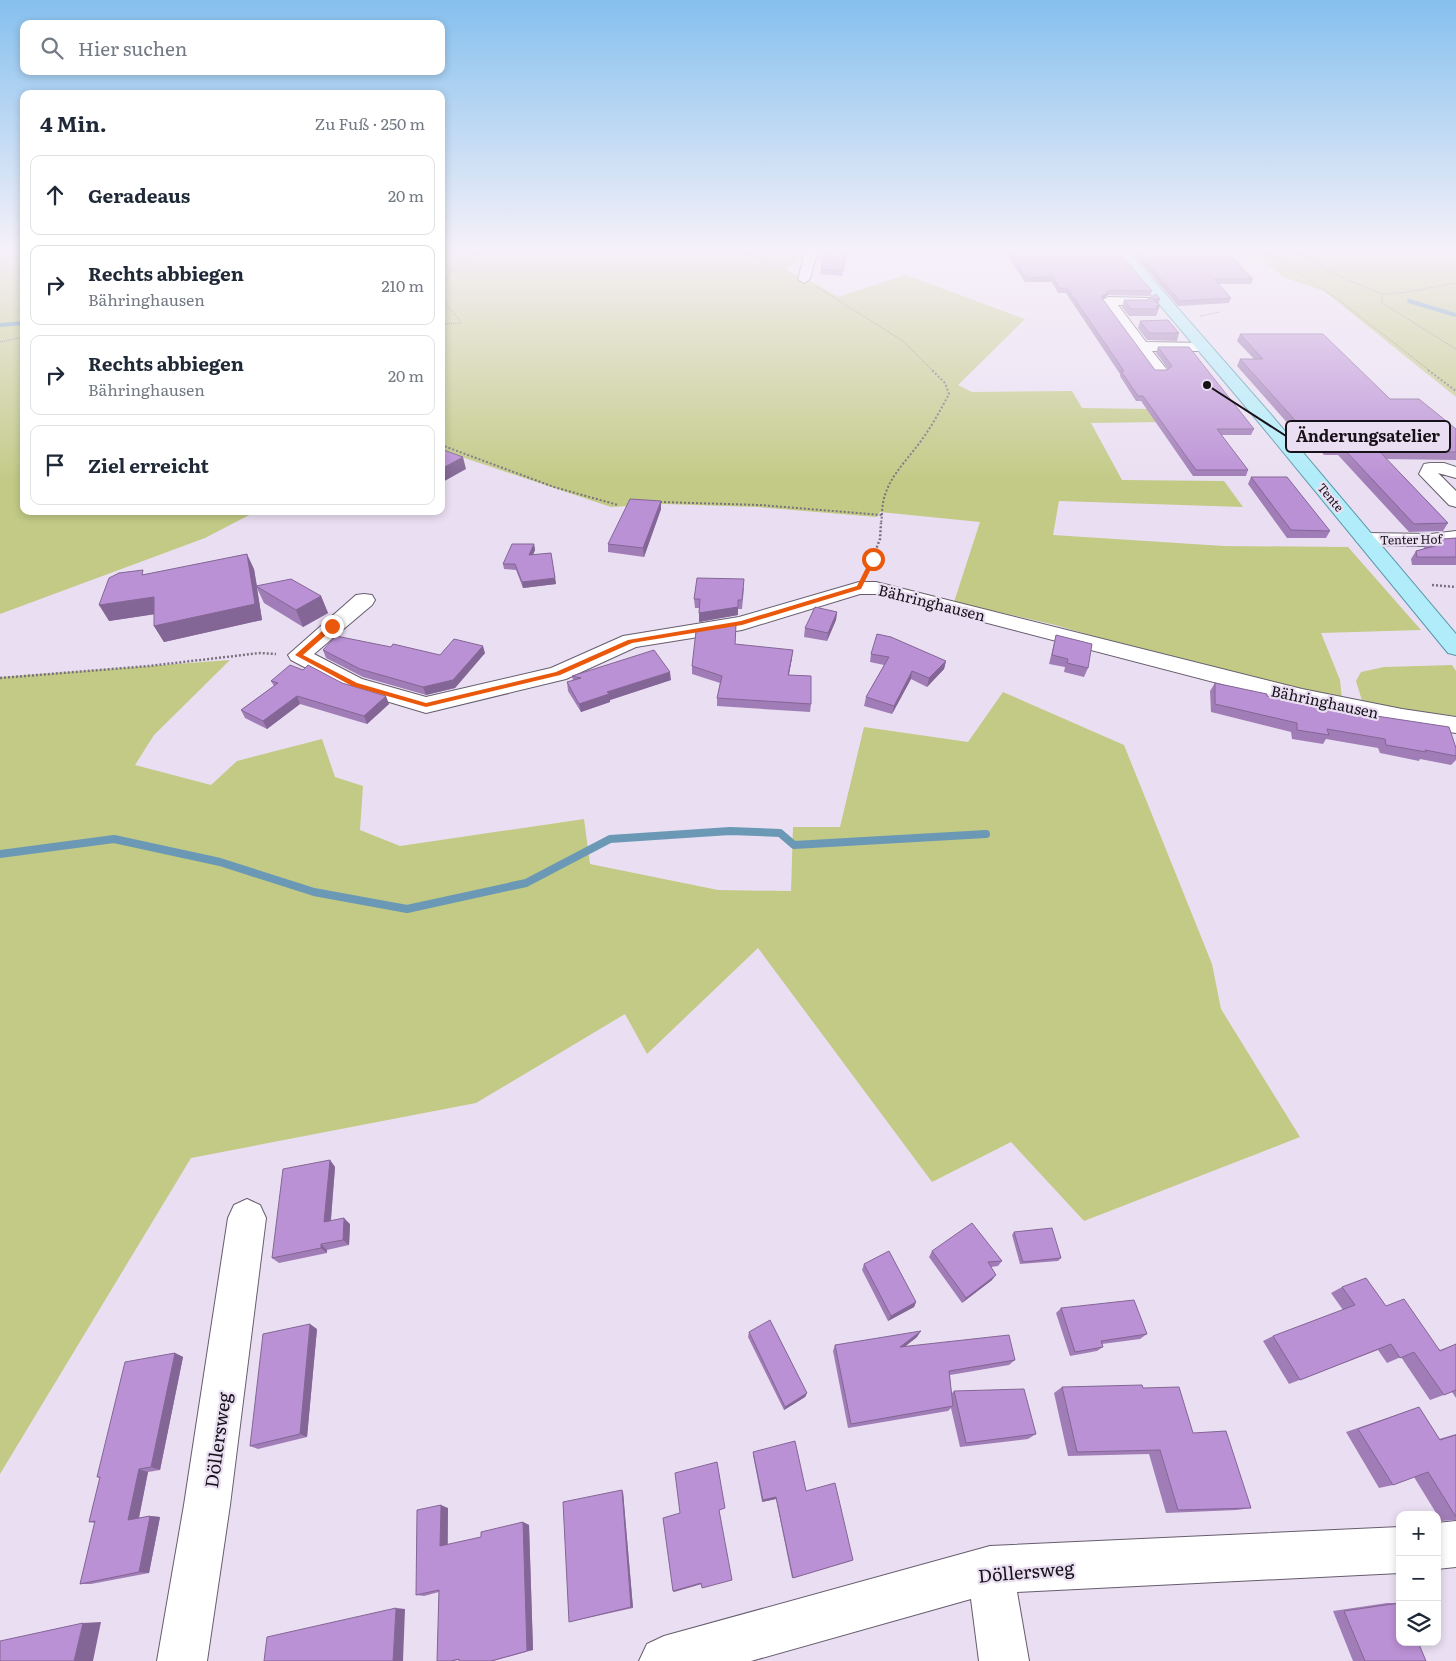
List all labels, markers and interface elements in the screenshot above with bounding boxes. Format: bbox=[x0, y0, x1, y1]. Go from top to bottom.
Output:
search box bbox=[20, 20, 445, 75]
icon: search bbox=[38, 34, 66, 62]
text: Hier suchen bbox=[78, 34, 187, 62]
text: 4 Min. bbox=[40, 107, 107, 138]
text: Zu Fuß · 250 m bbox=[315, 111, 425, 135]
icon: ahead bbox=[41, 181, 69, 209]
text: Geradeaus bbox=[88, 181, 190, 209]
text: 20 m bbox=[388, 183, 424, 207]
text: Rechts abbiegen bbox=[88, 259, 244, 287]
icon: right bbox=[41, 271, 69, 299]
text: 210 m bbox=[381, 273, 424, 297]
text: Bähringhausen bbox=[88, 287, 205, 311]
text: Rechts abbiegen bbox=[88, 349, 244, 377]
icon: right bbox=[41, 361, 69, 389]
text: 20 m bbox=[388, 363, 424, 387]
text: Bähringhausen bbox=[88, 377, 205, 401]
callout: Änderungsatelier bbox=[1286, 421, 1450, 452]
text: Änderungsatelier bbox=[1296, 423, 1440, 447]
icon: arrive bbox=[41, 451, 69, 479]
text: Ziel erreicht bbox=[88, 451, 209, 479]
street label: Tente bbox=[1314, 479, 1348, 515]
street label: Tenter Hof bbox=[1380, 529, 1444, 549]
route start bbox=[862, 548, 885, 571]
street label: Bähringhausen bbox=[876, 578, 988, 626]
route end bbox=[321, 615, 344, 638]
street label: Bähringhausen bbox=[1269, 678, 1381, 724]
street label: Döllersweg bbox=[197, 1389, 237, 1490]
map controls bbox=[1396, 1511, 1441, 1646]
button: + bbox=[1396, 1511, 1441, 1556]
street label: Döllersweg bbox=[977, 1553, 1076, 1589]
button: − bbox=[1396, 1556, 1441, 1601]
button: layers bbox=[1396, 1601, 1441, 1646]

